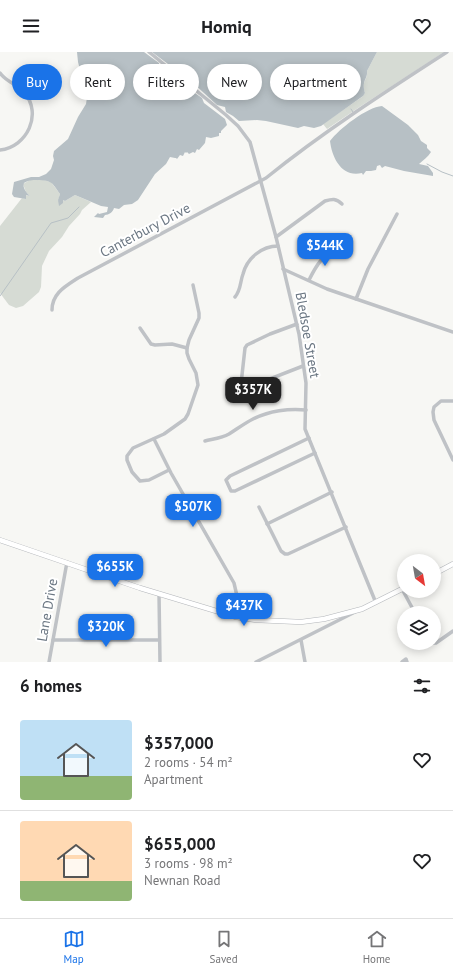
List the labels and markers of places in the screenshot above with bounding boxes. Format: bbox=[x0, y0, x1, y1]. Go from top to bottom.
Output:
pin: $544K bbox=[297, 233, 353, 267]
pin: $357K bbox=[225, 377, 281, 411]
pin: $507K bbox=[165, 494, 221, 528]
pin: $655K bbox=[87, 554, 143, 588]
pin: $437K bbox=[216, 593, 272, 627]
pin: $320K bbox=[78, 614, 134, 648]

